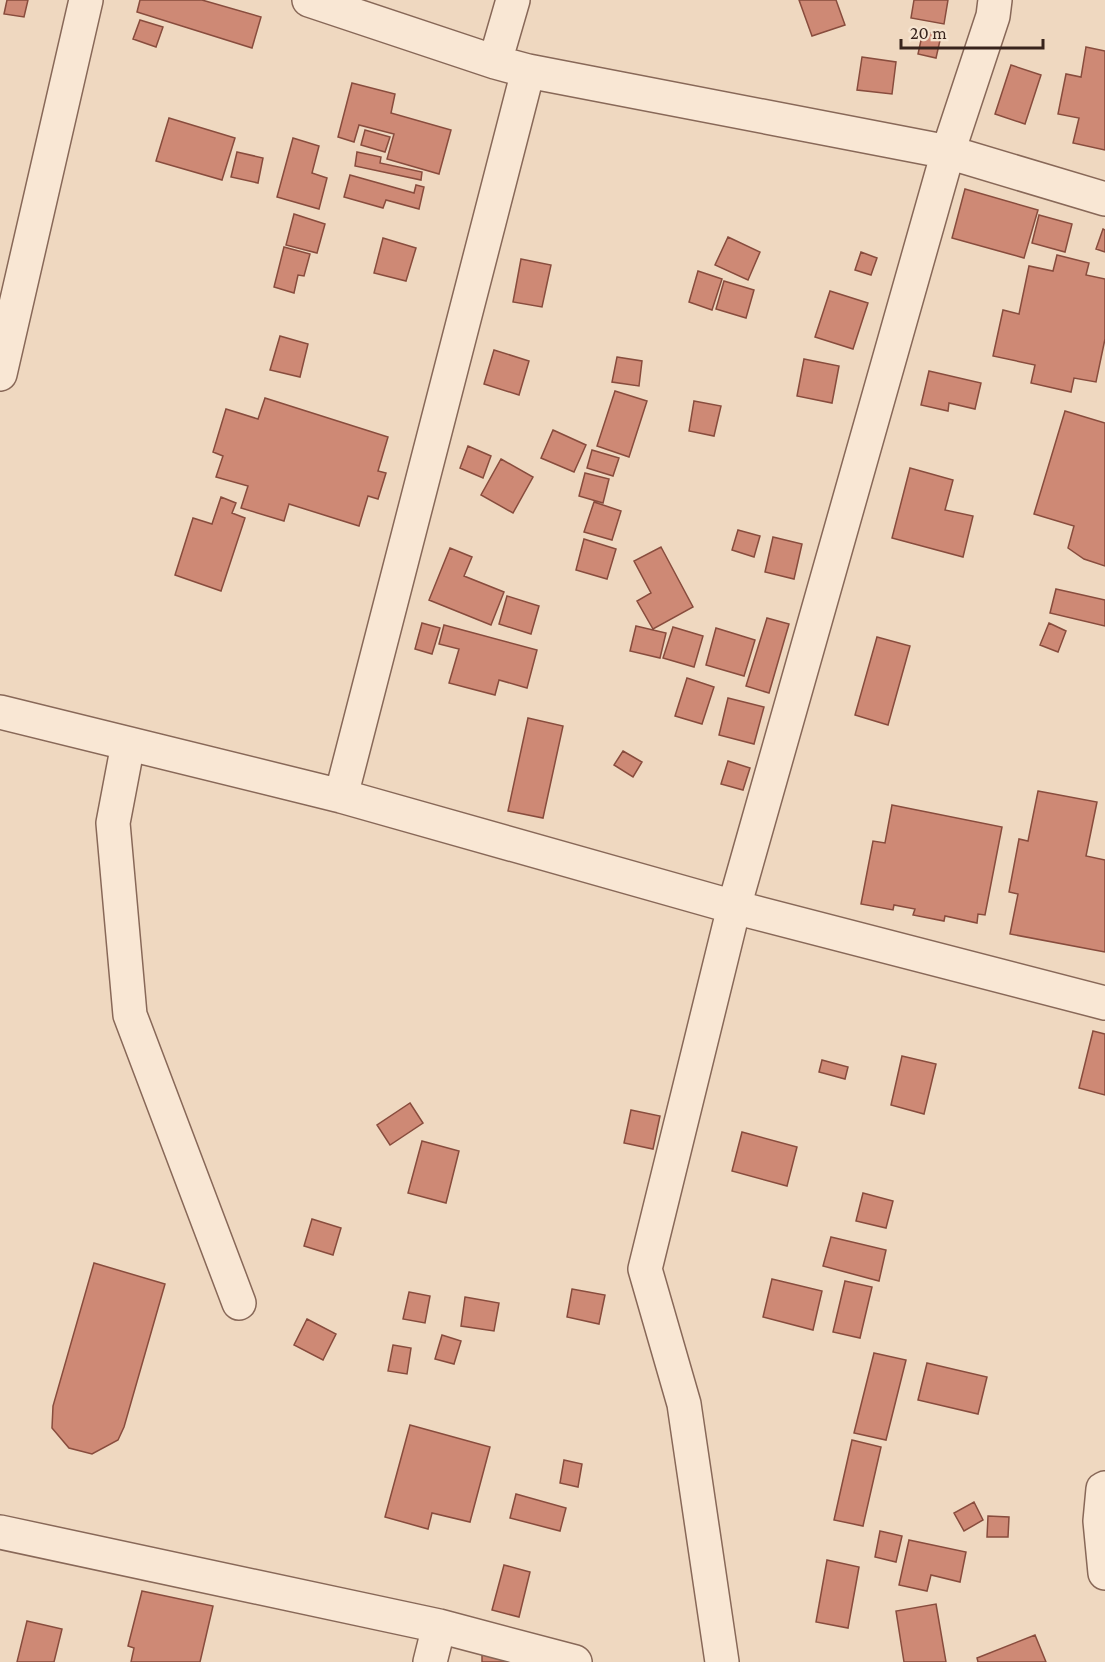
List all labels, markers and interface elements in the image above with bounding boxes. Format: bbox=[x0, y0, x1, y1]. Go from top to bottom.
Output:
scale bar bbox=[901, 12, 1044, 50]
text: 20 m bbox=[910, 23, 947, 43]

